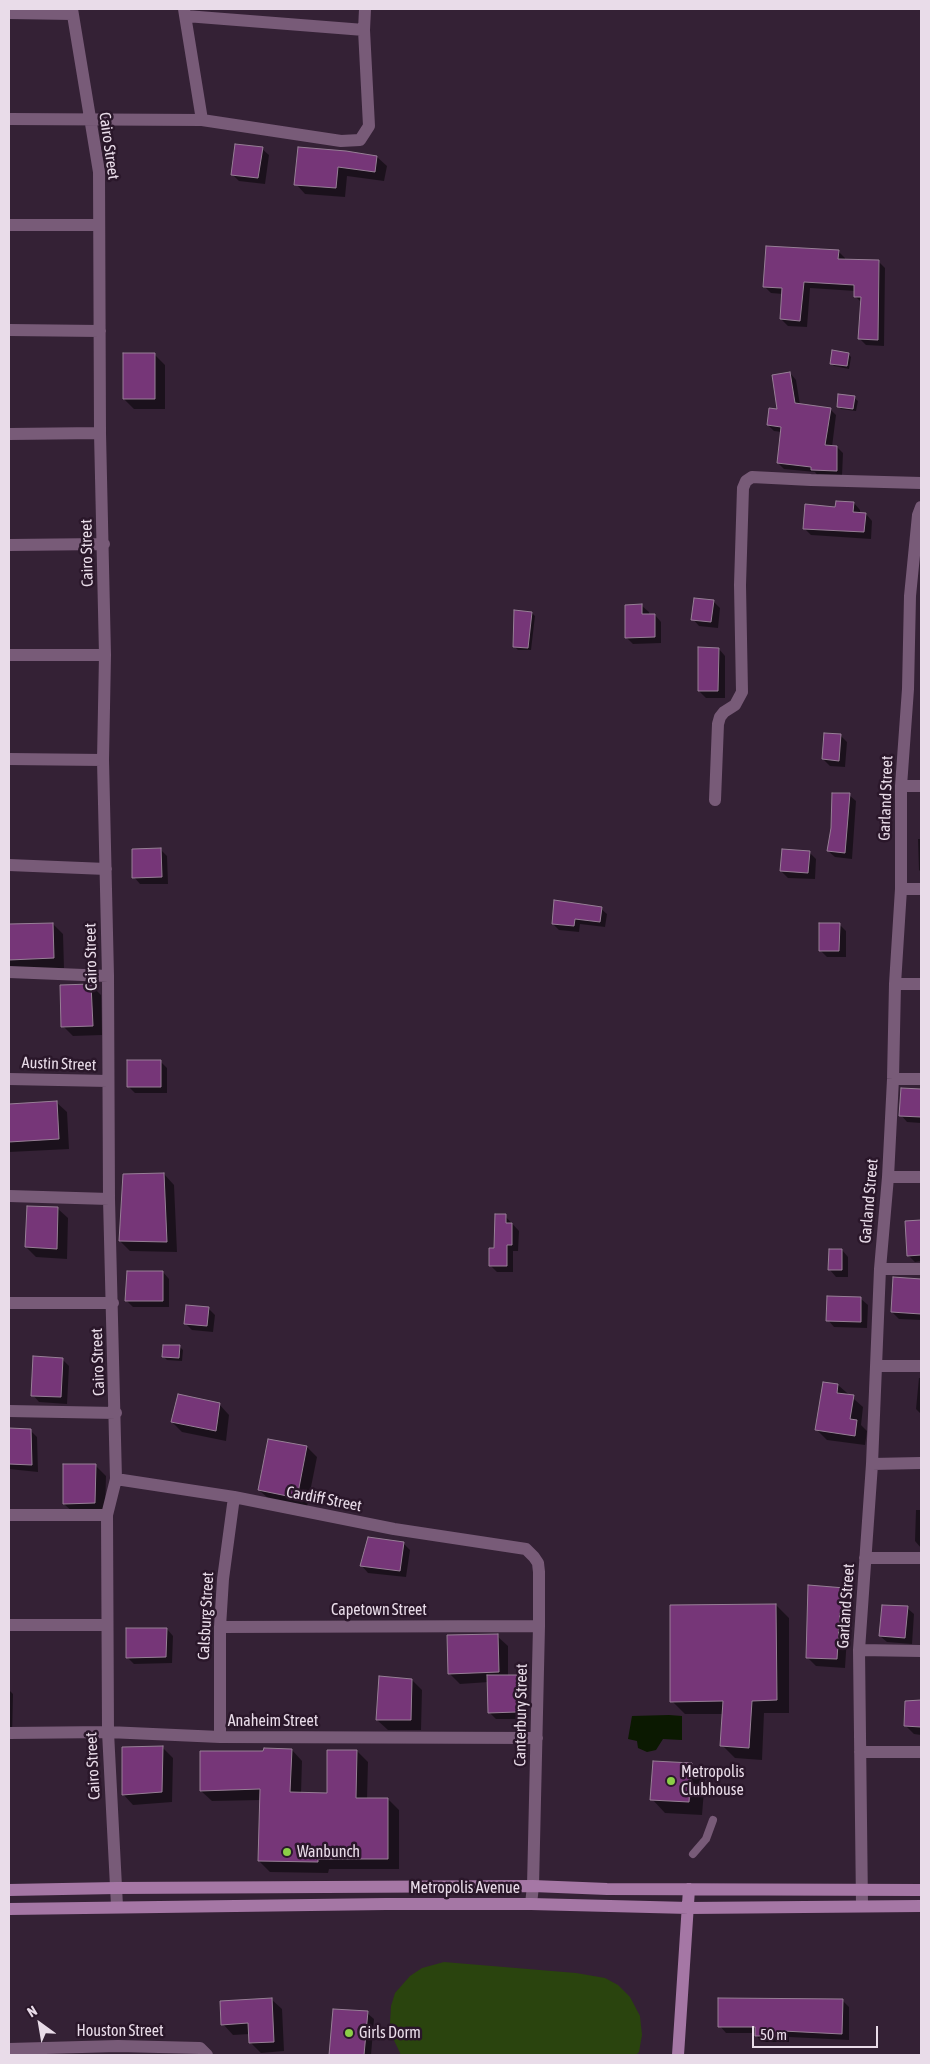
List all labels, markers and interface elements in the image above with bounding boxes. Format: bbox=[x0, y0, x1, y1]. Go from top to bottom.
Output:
street label: Cairo Street bbox=[95, 111, 123, 181]
street label: Cairo Street bbox=[77, 519, 97, 587]
street label: Garland Street bbox=[875, 755, 897, 841]
street label: Cairo Street bbox=[81, 923, 101, 991]
street label: Austin Street bbox=[21, 1053, 97, 1075]
street label: Garland Street bbox=[856, 1158, 882, 1244]
street label: Cairo Street bbox=[87, 1328, 109, 1396]
street label: Cardiff Street bbox=[285, 1482, 363, 1516]
street label: Garland Street bbox=[833, 1563, 859, 1649]
street label: Calsburg Street bbox=[194, 1571, 218, 1661]
street label: Capetown Street bbox=[331, 1600, 427, 1620]
street label: Canterbury Street bbox=[511, 1663, 531, 1767]
street label: Anaheim Street bbox=[228, 1711, 318, 1731]
street label: Cairo Street bbox=[82, 1732, 104, 1800]
place label: Metropolis Clubhouse bbox=[681, 1762, 745, 1800]
marker: Metropolis Clubhouse bbox=[665, 1775, 677, 1787]
place label: Wanbunch bbox=[297, 1842, 360, 1862]
marker: Wanbunch bbox=[281, 1846, 293, 1858]
street label: Metropolis Avenue bbox=[410, 1878, 520, 1898]
north arrow bbox=[15, 1999, 65, 2049]
text: N bbox=[24, 2002, 40, 2020]
scale bar bbox=[755, 2016, 881, 2048]
street label: Houston Street bbox=[76, 2021, 164, 2041]
place label: Girls Dorm bbox=[359, 2023, 421, 2043]
text: 50 m bbox=[760, 2026, 787, 2043]
marker: Girls Dorm bbox=[343, 2027, 355, 2039]

